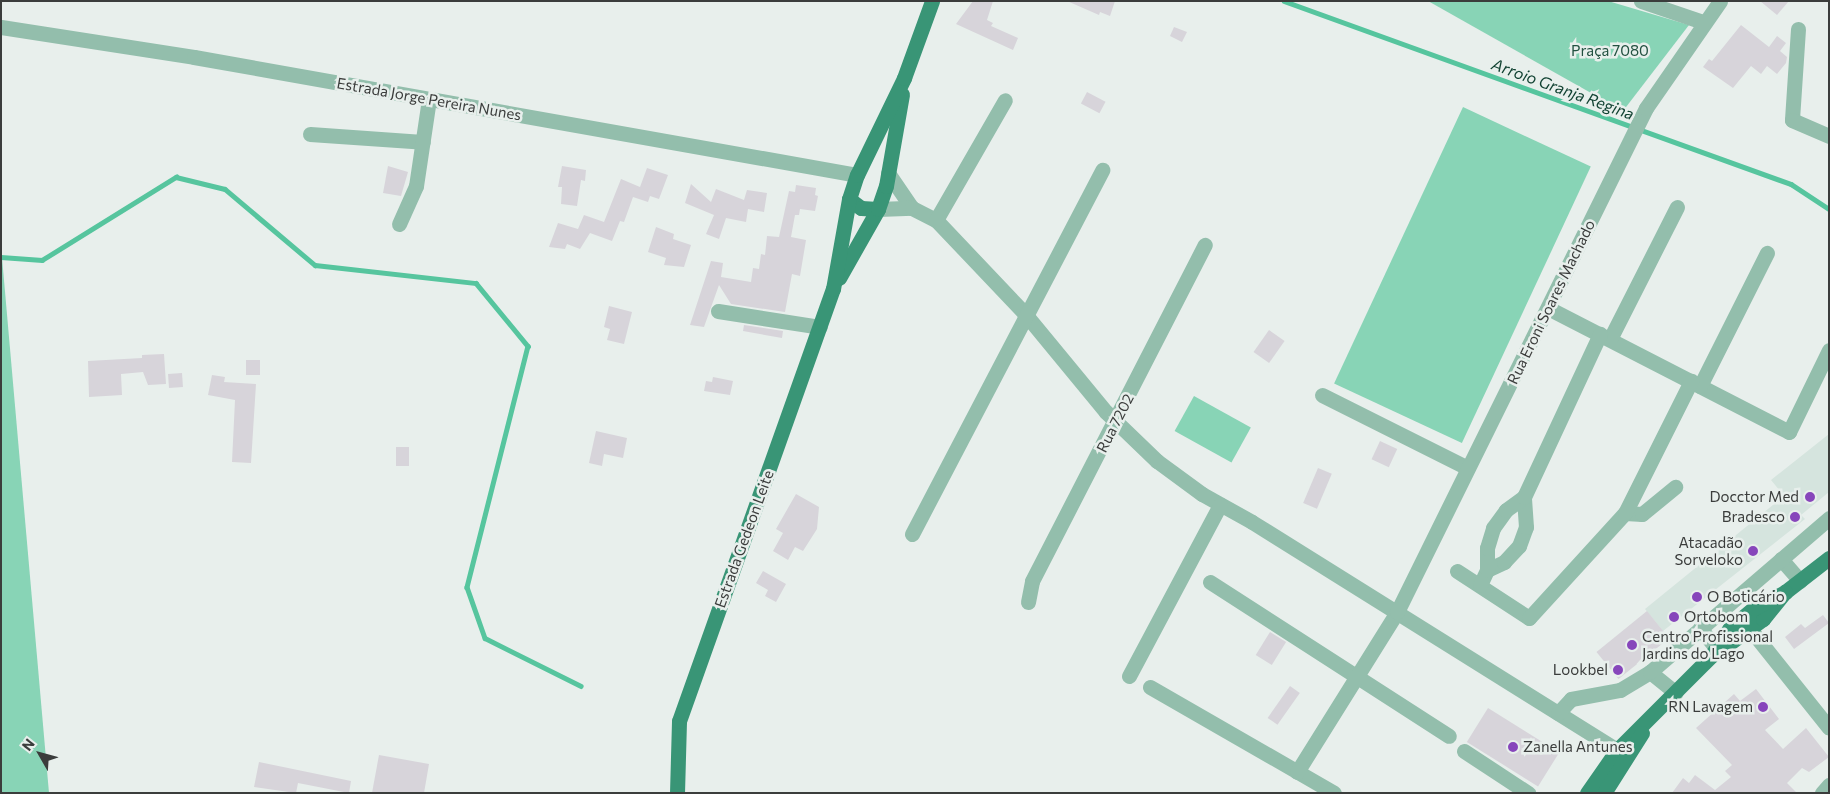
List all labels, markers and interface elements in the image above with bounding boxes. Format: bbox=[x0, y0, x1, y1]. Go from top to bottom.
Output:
park label: Praça 7080 bbox=[1571, 42, 1649, 60]
water label: Arroio Granja Regina bbox=[1489, 54, 1637, 124]
street label: Estrada Jorge Pereira Nunes bbox=[335, 74, 523, 124]
street label: Rua Eroni Soares Machado bbox=[1503, 217, 1599, 387]
street label: Rua 7202 bbox=[1093, 391, 1137, 455]
street label: Estrada Gedeon Leite bbox=[711, 468, 777, 610]
place label: Docctor Med bbox=[1709, 488, 1799, 506]
marker: Docctor Med bbox=[1803, 490, 1817, 504]
place label: Bradesco bbox=[1722, 508, 1785, 526]
marker: Bradesco bbox=[1789, 511, 1801, 523]
place label: Atacadão Sorveloko bbox=[1674, 533, 1743, 568]
marker: Atacadão Sorveloko bbox=[1747, 545, 1759, 557]
place label: O Boticário bbox=[1707, 588, 1785, 606]
marker: O Boticário bbox=[1691, 591, 1703, 603]
place label: Ortobom bbox=[1684, 608, 1748, 626]
marker: Ortobom bbox=[1668, 611, 1680, 623]
place label: Centro Profissional Jardins do Lago bbox=[1642, 627, 1773, 662]
marker: Centro Profissional Jardins do Lago bbox=[1626, 639, 1638, 651]
place label: Lookbel bbox=[1553, 661, 1608, 679]
marker: Lookbel bbox=[1612, 664, 1624, 676]
place label: RN Lavagem bbox=[1668, 698, 1753, 716]
marker: RN Lavagem bbox=[1757, 701, 1769, 713]
north arrow bbox=[15, 729, 65, 779]
text: N bbox=[18, 735, 38, 754]
place label: Zanella Antunes bbox=[1523, 738, 1633, 756]
marker: Zanella Antunes bbox=[1507, 741, 1519, 753]

